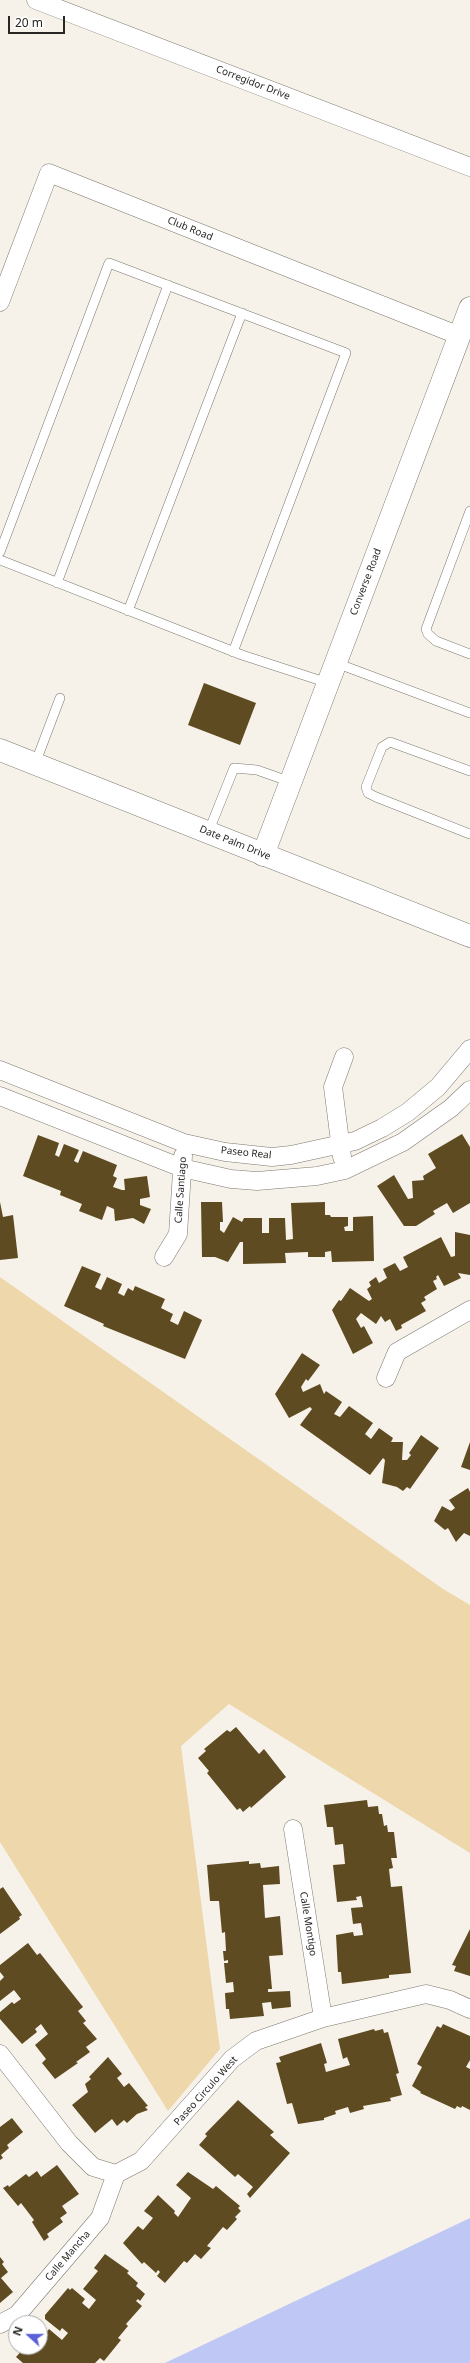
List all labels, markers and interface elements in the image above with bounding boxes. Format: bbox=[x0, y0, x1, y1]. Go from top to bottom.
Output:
scale bar bbox=[10, 8, 67, 34]
text: 20 m bbox=[15, 14, 43, 31]
street label: Corregidor Drive bbox=[214, 63, 292, 103]
street label: Club Road bbox=[166, 214, 214, 244]
street label: Converse Road bbox=[348, 547, 384, 617]
street label: Date Palm Drive bbox=[198, 823, 272, 863]
street label: Paseo Real bbox=[220, 1144, 272, 1162]
street label: Calle Santiago bbox=[173, 1156, 189, 1224]
street label: Calle Montigo bbox=[297, 1891, 319, 1957]
street label: Paseo Circulo West bbox=[172, 2054, 240, 2128]
street label: Calle Mancha bbox=[43, 2228, 93, 2284]
north arrow bbox=[8, 2315, 48, 2355]
text: N bbox=[9, 2324, 26, 2338]

